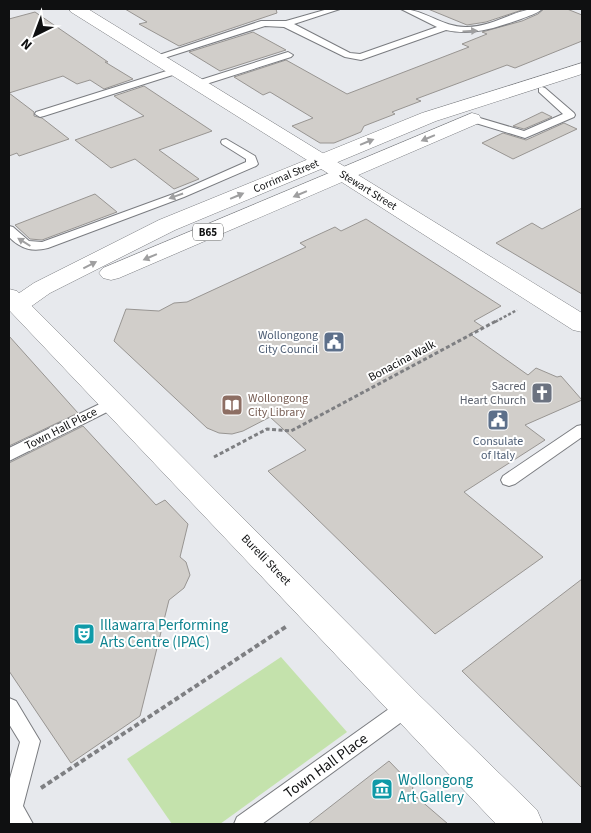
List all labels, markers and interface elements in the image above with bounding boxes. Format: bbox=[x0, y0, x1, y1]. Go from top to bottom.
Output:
north arrow bbox=[10, 10, 60, 60]
one-way arrow bbox=[462, 26, 478, 34]
text: N bbox=[17, 33, 37, 54]
one-way arrow bbox=[421, 134, 436, 142]
one-way arrow bbox=[360, 138, 375, 146]
street label: Corrimal Street bbox=[251, 155, 321, 197]
street label: Stewart Street bbox=[336, 166, 400, 214]
one-way arrow bbox=[293, 190, 307, 198]
one-way arrow bbox=[168, 192, 183, 200]
one-way arrow bbox=[230, 192, 245, 199]
road number: B65 bbox=[193, 223, 223, 240]
one-way arrow bbox=[18, 238, 31, 247]
one-way arrow bbox=[143, 253, 157, 261]
one-way arrow bbox=[83, 261, 98, 269]
place label: Wollongong City Council bbox=[258, 327, 318, 358]
public building icon: Wollongong City Council bbox=[322, 330, 346, 354]
street label: Bonacina Walk bbox=[365, 336, 439, 386]
place label: Sacred Heart Church bbox=[460, 378, 526, 409]
church icon: Sacred Heart Church bbox=[530, 381, 554, 405]
place label: Wollongong City Library bbox=[248, 390, 308, 421]
library icon: Wollongong City Library bbox=[220, 393, 244, 417]
street label: Town Hall Place bbox=[22, 403, 100, 455]
public building icon: Consulate of Italy bbox=[486, 408, 510, 432]
place label: Consulate of Italy bbox=[473, 433, 523, 464]
street label: Burelli Street bbox=[237, 531, 295, 589]
place label: Illawarra Performing Arts Centre (IPAC) bbox=[100, 615, 229, 653]
theatre icon: Illawarra Performing Arts Centre (IPAC) bbox=[72, 622, 96, 646]
street label: Town Hall Place bbox=[280, 728, 372, 804]
place label: Wollongong Art Gallery bbox=[398, 770, 474, 808]
museum icon: Wollongong Art Gallery bbox=[370, 777, 394, 801]

